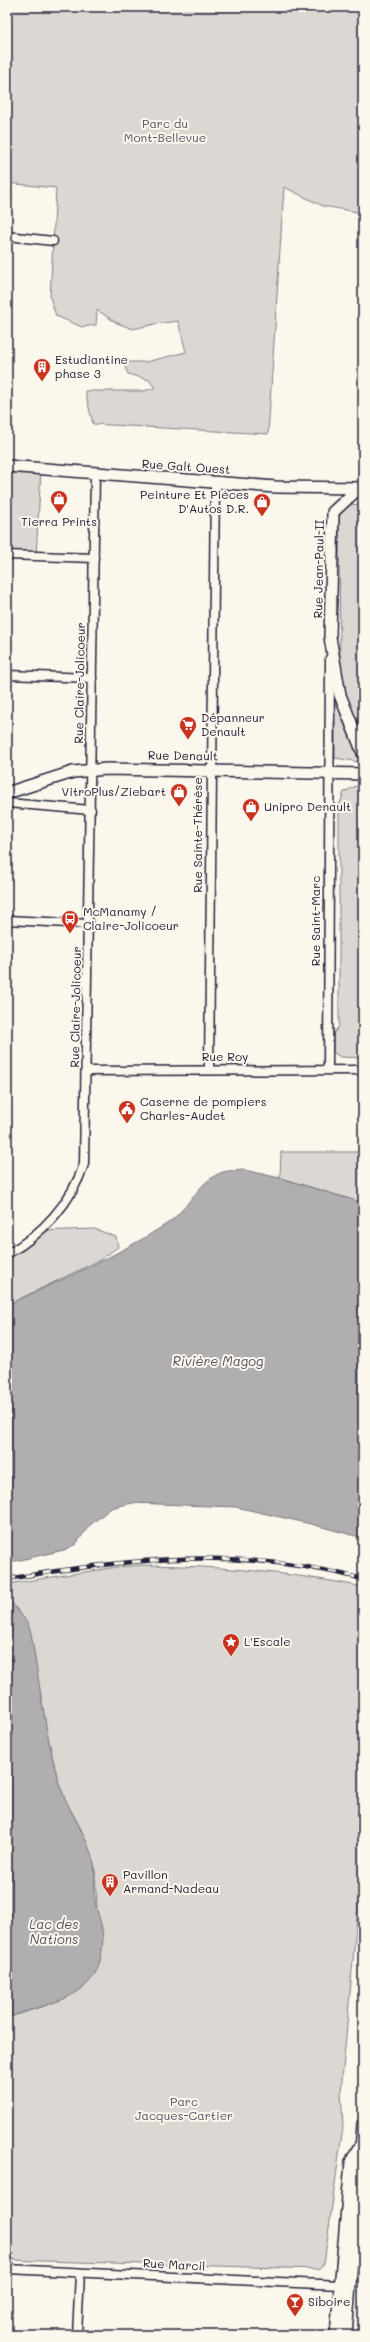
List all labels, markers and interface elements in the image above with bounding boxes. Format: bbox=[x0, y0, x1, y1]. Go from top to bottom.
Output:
park label: Parc du Mont-Bellevue bbox=[124, 115, 206, 145]
place label: Estudiantine phase 3 bbox=[55, 351, 128, 381]
building icon: Estudiantine phase 3 bbox=[32, 357, 52, 382]
street label: Rue Galt Ouest bbox=[141, 455, 231, 477]
place label: Peinture Et Pièces D'Autos D.R. bbox=[140, 486, 249, 516]
shop icon: Tierra Prints bbox=[49, 489, 69, 514]
shop icon: Peinture Et Pièces D'Autos D.R. bbox=[252, 492, 272, 517]
place label: Tierra Prints bbox=[21, 513, 97, 529]
street label: Rue Jean-Paul-II bbox=[309, 519, 327, 618]
street label: Rue Claire-Jolicoeur bbox=[70, 622, 88, 744]
place label: Dépanneur Denault bbox=[201, 709, 265, 739]
supermarket icon: Dépanneur Denault bbox=[178, 715, 198, 740]
street label: Rue Denault bbox=[148, 746, 218, 764]
street label: Rue Sainte-Thérèse bbox=[189, 777, 205, 893]
shop icon: VitroPlus/Ziebart bbox=[169, 782, 189, 807]
place label: VitroPlus/Ziebart bbox=[62, 783, 166, 799]
shop icon: Unipro Denault bbox=[241, 797, 261, 822]
place label: Unipro Denault bbox=[264, 798, 351, 814]
street label: Rue Saint-Marc bbox=[307, 876, 323, 966]
place label: McManamy / Claire-Jolicoeur bbox=[83, 903, 179, 933]
bus stop icon: McManamy / Claire-Jolicoeur bbox=[60, 909, 80, 934]
street label: Rue Claire-Jolicoeur bbox=[66, 946, 84, 1068]
street label: Rue Roy bbox=[202, 1048, 248, 1064]
place label: Caserne de pompiers Charles-Audet bbox=[140, 1093, 267, 1123]
public building icon: Caserne de pompiers Charles-Audet bbox=[117, 1099, 137, 1124]
water label: Rivière Magog bbox=[172, 1352, 264, 1369]
place icon: L'Escale bbox=[221, 1632, 241, 1657]
place label: L'Escale bbox=[244, 1633, 291, 1649]
place label: Pavillon Armand-Nadeau bbox=[123, 1866, 219, 1896]
building icon: Pavillon Armand-Nadeau bbox=[100, 1872, 120, 1897]
water label: Lac des Nations bbox=[29, 1915, 79, 1947]
park label: Parc Jacques-Cartier bbox=[135, 2093, 233, 2123]
street label: Rue Marcil bbox=[143, 2254, 206, 2274]
bar icon: Siboire bbox=[285, 2292, 305, 2317]
place label: Siboire bbox=[308, 2293, 350, 2309]

